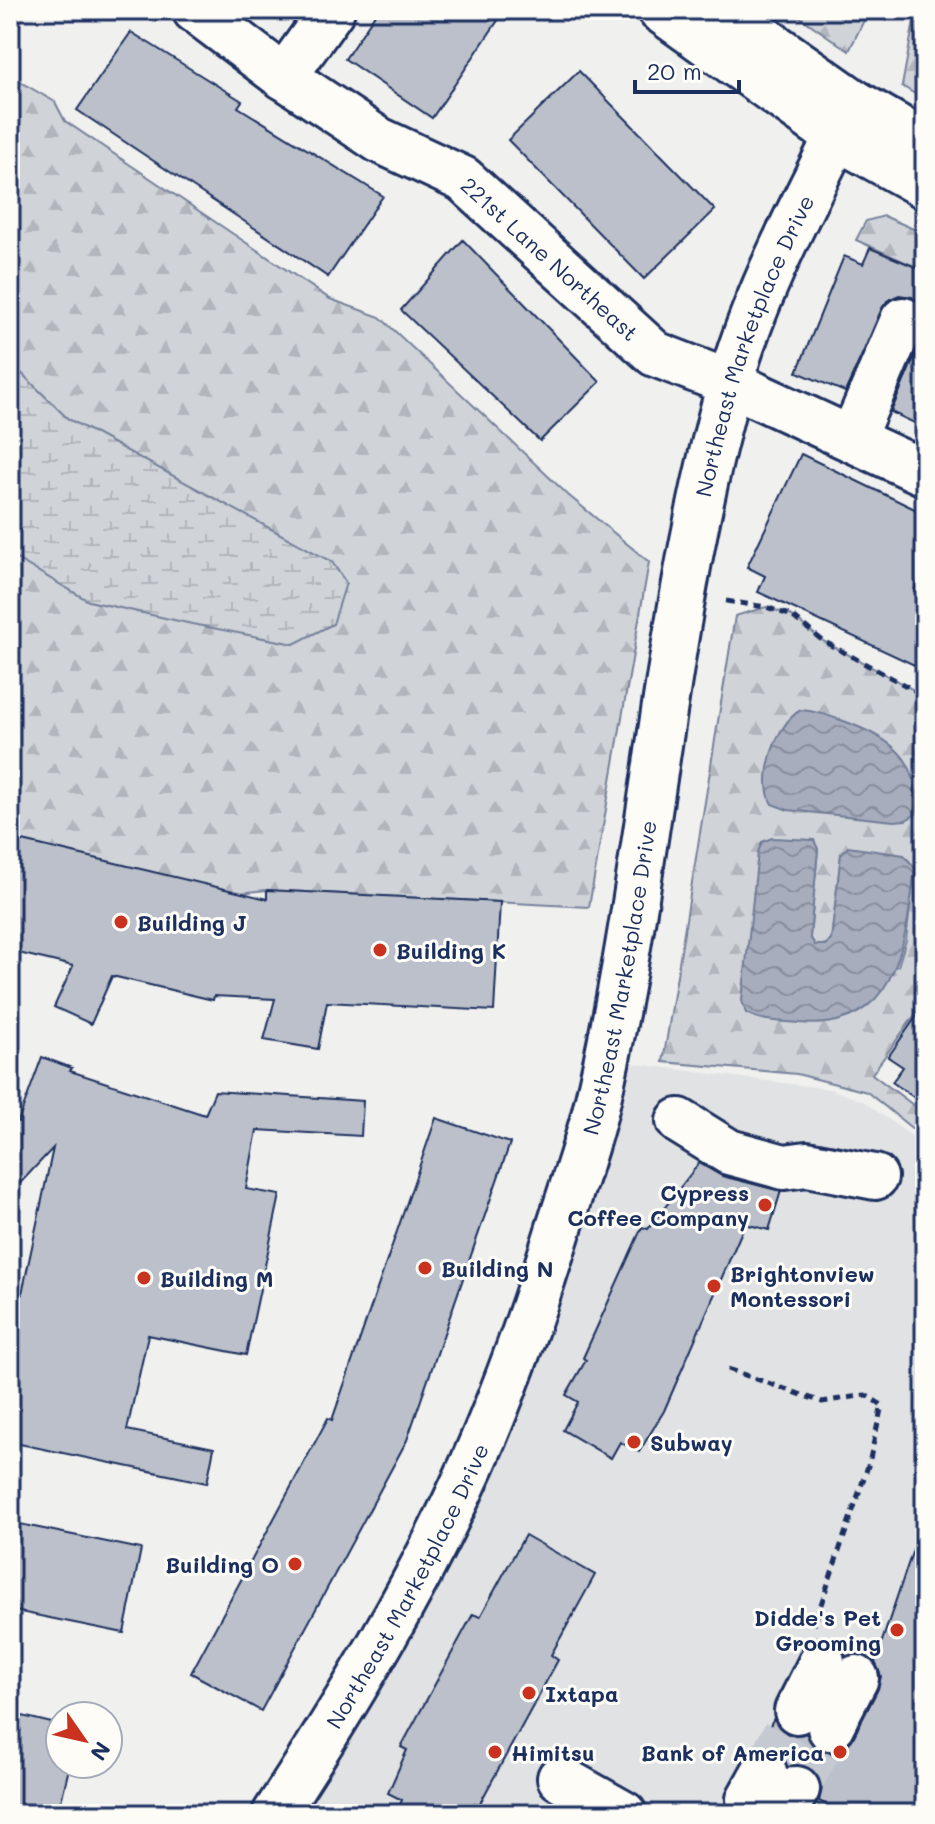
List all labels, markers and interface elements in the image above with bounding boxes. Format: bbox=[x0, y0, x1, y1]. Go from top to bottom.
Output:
scale bar bbox=[635, 44, 739, 94]
text: 20 m bbox=[647, 55, 702, 86]
street label: 221st Lane Northeast bbox=[455, 170, 645, 347]
street label: Northeast Marketplace Drive bbox=[688, 190, 820, 499]
street label: Northeast Marketplace Drive bbox=[575, 818, 662, 1138]
place label: Building J bbox=[137, 908, 247, 937]
marker: Building J bbox=[112, 913, 130, 931]
place label: Building K bbox=[396, 936, 506, 965]
marker: Building K bbox=[371, 941, 389, 959]
place label: Cypress Coffee Company bbox=[567, 1178, 749, 1232]
marker: Cypress Coffee Company bbox=[756, 1196, 774, 1214]
place label: Building N bbox=[441, 1254, 554, 1283]
marker: Building N bbox=[416, 1259, 434, 1277]
place label: Brightonview Montessori bbox=[730, 1259, 875, 1313]
place label: Building M bbox=[160, 1264, 274, 1293]
marker: Building M bbox=[135, 1269, 153, 1287]
marker: Brightonview Montessori bbox=[705, 1277, 723, 1295]
place label: Subway bbox=[650, 1428, 733, 1457]
marker: Subway bbox=[625, 1433, 643, 1451]
street label: Northeast Marketplace Drive bbox=[319, 1439, 494, 1734]
place label: Building O bbox=[165, 1550, 279, 1579]
marker: Building O bbox=[286, 1555, 304, 1573]
place label: Didde's Pet Grooming bbox=[754, 1603, 881, 1657]
marker: Didde's Pet Grooming bbox=[888, 1621, 906, 1639]
place label: Ixtapa bbox=[545, 1679, 618, 1708]
marker: Ixtapa bbox=[520, 1684, 538, 1702]
north arrow bbox=[44, 1700, 124, 1780]
text: N bbox=[84, 1736, 118, 1766]
place label: Himitsu bbox=[511, 1738, 595, 1767]
place label: Bank of America bbox=[641, 1738, 824, 1767]
marker: Himitsu bbox=[486, 1743, 504, 1761]
marker: Bank of America bbox=[831, 1743, 849, 1761]

